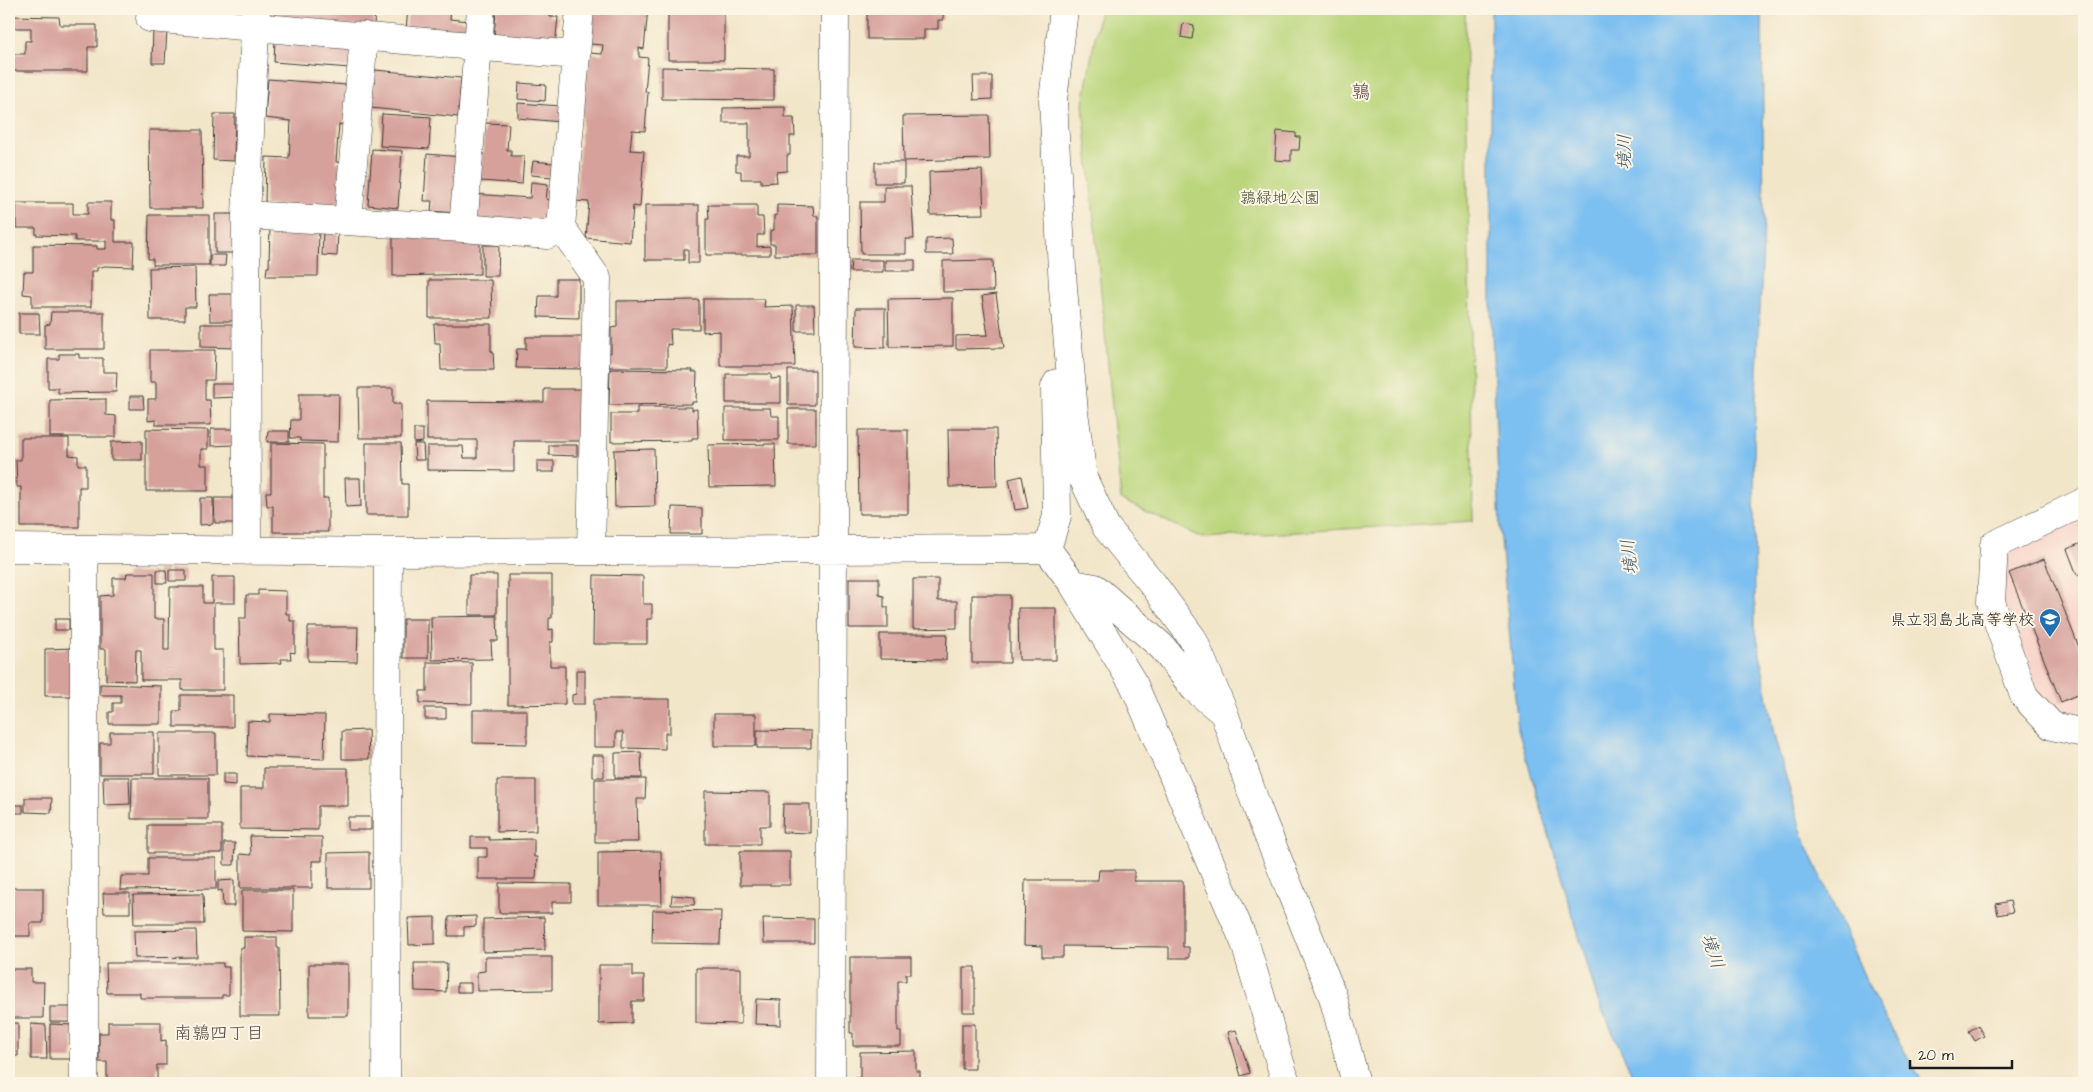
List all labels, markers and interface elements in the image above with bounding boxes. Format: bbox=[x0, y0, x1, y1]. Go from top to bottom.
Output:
district label: 鶉 bbox=[1351, 79, 1371, 106]
water label: 境川 bbox=[1612, 134, 1637, 170]
park label: 鶉緑地公園 bbox=[1240, 187, 1320, 209]
water label: 境川 bbox=[1615, 538, 1644, 576]
school or university icon: 県立羽島北高等学校 bbox=[2038, 607, 2062, 638]
place label: 県立羽島北高等学校 bbox=[1890, 609, 2034, 631]
water label: 境川 bbox=[1695, 930, 1730, 972]
district label: 南鶉四丁目 bbox=[174, 1021, 264, 1046]
scale bar bbox=[1910, 1037, 2013, 1069]
text: 20 m bbox=[1918, 1045, 1954, 1066]

